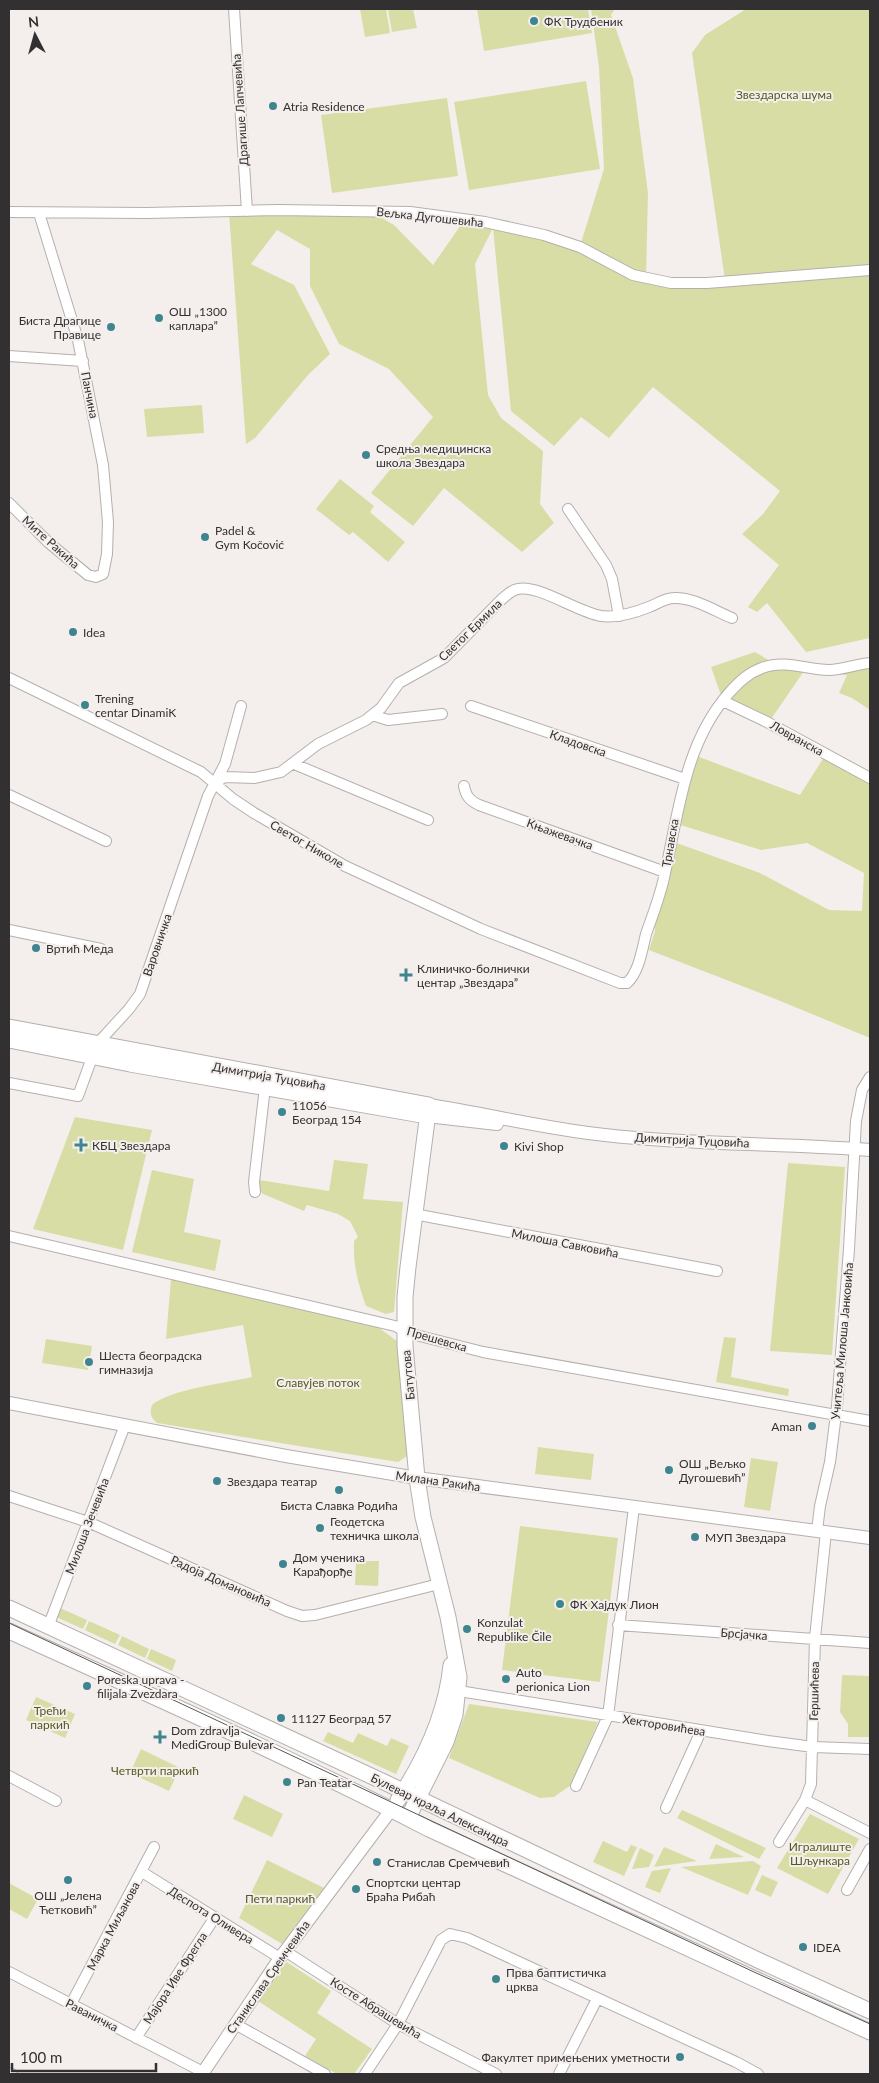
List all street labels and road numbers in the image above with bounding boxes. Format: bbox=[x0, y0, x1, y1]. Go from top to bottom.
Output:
street label: Драгише Лапчевића bbox=[229, 53, 251, 167]
street label: Вељка Дугошевића bbox=[376, 204, 484, 230]
street label: Панчина bbox=[78, 370, 102, 420]
street label: Мите Ракића bbox=[19, 512, 83, 572]
street label: Светог Ермила bbox=[435, 596, 505, 664]
street label: Ловранска bbox=[767, 717, 826, 759]
street label: Кладовска bbox=[548, 726, 608, 760]
street label: Књажевачка bbox=[525, 815, 595, 853]
street label: Светог Николе bbox=[267, 817, 347, 871]
street label: Трнавска bbox=[658, 818, 682, 868]
street label: Варовничка bbox=[139, 912, 175, 978]
street label: Димитрија Туцовића bbox=[211, 1059, 327, 1093]
street label: Димитрија Туцовића bbox=[634, 1130, 750, 1150]
street label: Милоша Савковића bbox=[510, 1225, 620, 1261]
street label: Учитеља Милоша Јанковића bbox=[828, 1262, 856, 1420]
street label: Прешевска bbox=[405, 1323, 469, 1355]
street label: Батутова bbox=[398, 1349, 418, 1401]
street label: Милана Ракића bbox=[395, 1468, 481, 1494]
street label: Милоша Зечевића bbox=[62, 1476, 112, 1576]
street label: Радоја Домановића bbox=[168, 1552, 274, 1610]
street label: Брсјачка bbox=[720, 1625, 768, 1643]
street label: Гершићева bbox=[806, 1661, 822, 1721]
street label: Хекторовићева bbox=[621, 1711, 707, 1739]
street label: Булевар краља Александра bbox=[368, 1770, 512, 1850]
street label: Марка Миљанова bbox=[83, 1879, 143, 1973]
street label: Деспота Оливера bbox=[166, 1883, 256, 1947]
street label: Станислава Сремчевића bbox=[223, 1918, 313, 2036]
street label: Мајора Иве Фрегла bbox=[140, 1929, 210, 2027]
street label: Косте Абрашевића bbox=[328, 1974, 424, 2042]
street label: Раваничка bbox=[63, 1995, 121, 2035]

